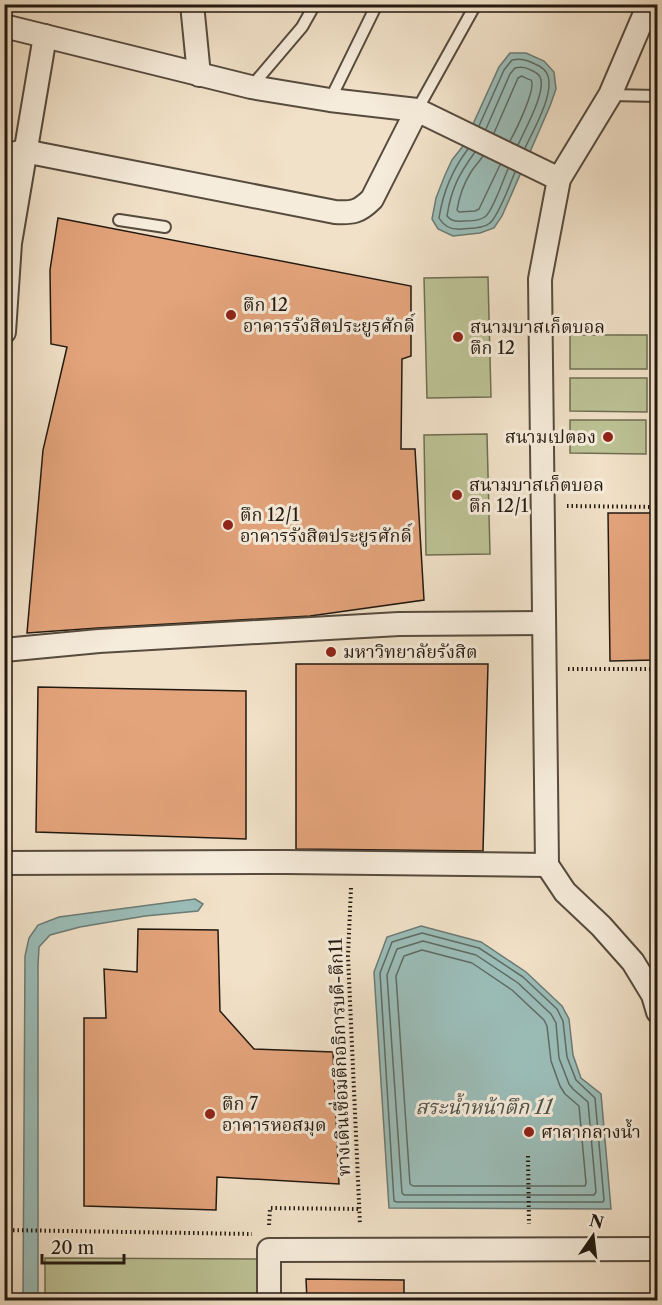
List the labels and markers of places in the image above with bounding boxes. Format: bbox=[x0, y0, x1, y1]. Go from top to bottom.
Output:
place label: ตึก 12 อาคารรังสิตประยูรศักดิ์ bbox=[243, 294, 416, 337]
marker: ตึก 12 อาคารรังสิตประยูรศักดิ์ bbox=[224, 308, 238, 322]
place label: สนามบาสเก็ตบอล ตึก 12 bbox=[470, 316, 605, 359]
marker: สนามบาสเก็ตบอล ตึก 12 bbox=[451, 330, 465, 344]
place label: สนามเปตอง bbox=[505, 426, 596, 448]
marker: สนามเปตอง bbox=[601, 430, 615, 444]
place label: สนามบาสเก็ตบอล ตึก 12/1 bbox=[469, 474, 604, 517]
marker: สนามบาสเก็ตบอล ตึก 12/1 bbox=[450, 488, 464, 502]
place label: ตึก 12/1 อาคารรังสิตประยูรศักดิ์ bbox=[240, 504, 413, 547]
marker: ตึก 12/1 อาคารรังสิตประยูรศักดิ์ bbox=[221, 518, 235, 532]
place label: มหาวิทยาลัยรังสิต bbox=[343, 641, 478, 663]
marker: มหาวิทยาลัยรังสิต bbox=[324, 645, 338, 659]
place label: ตึก 7 อาคารหอสมุด bbox=[222, 1093, 327, 1137]
marker: ตึก 7 อาคารหอสมุด bbox=[203, 1107, 217, 1121]
place label: ศาลากลางน้ำ bbox=[541, 1118, 641, 1143]
marker: ศาลากลางน้ำ bbox=[522, 1125, 536, 1139]

